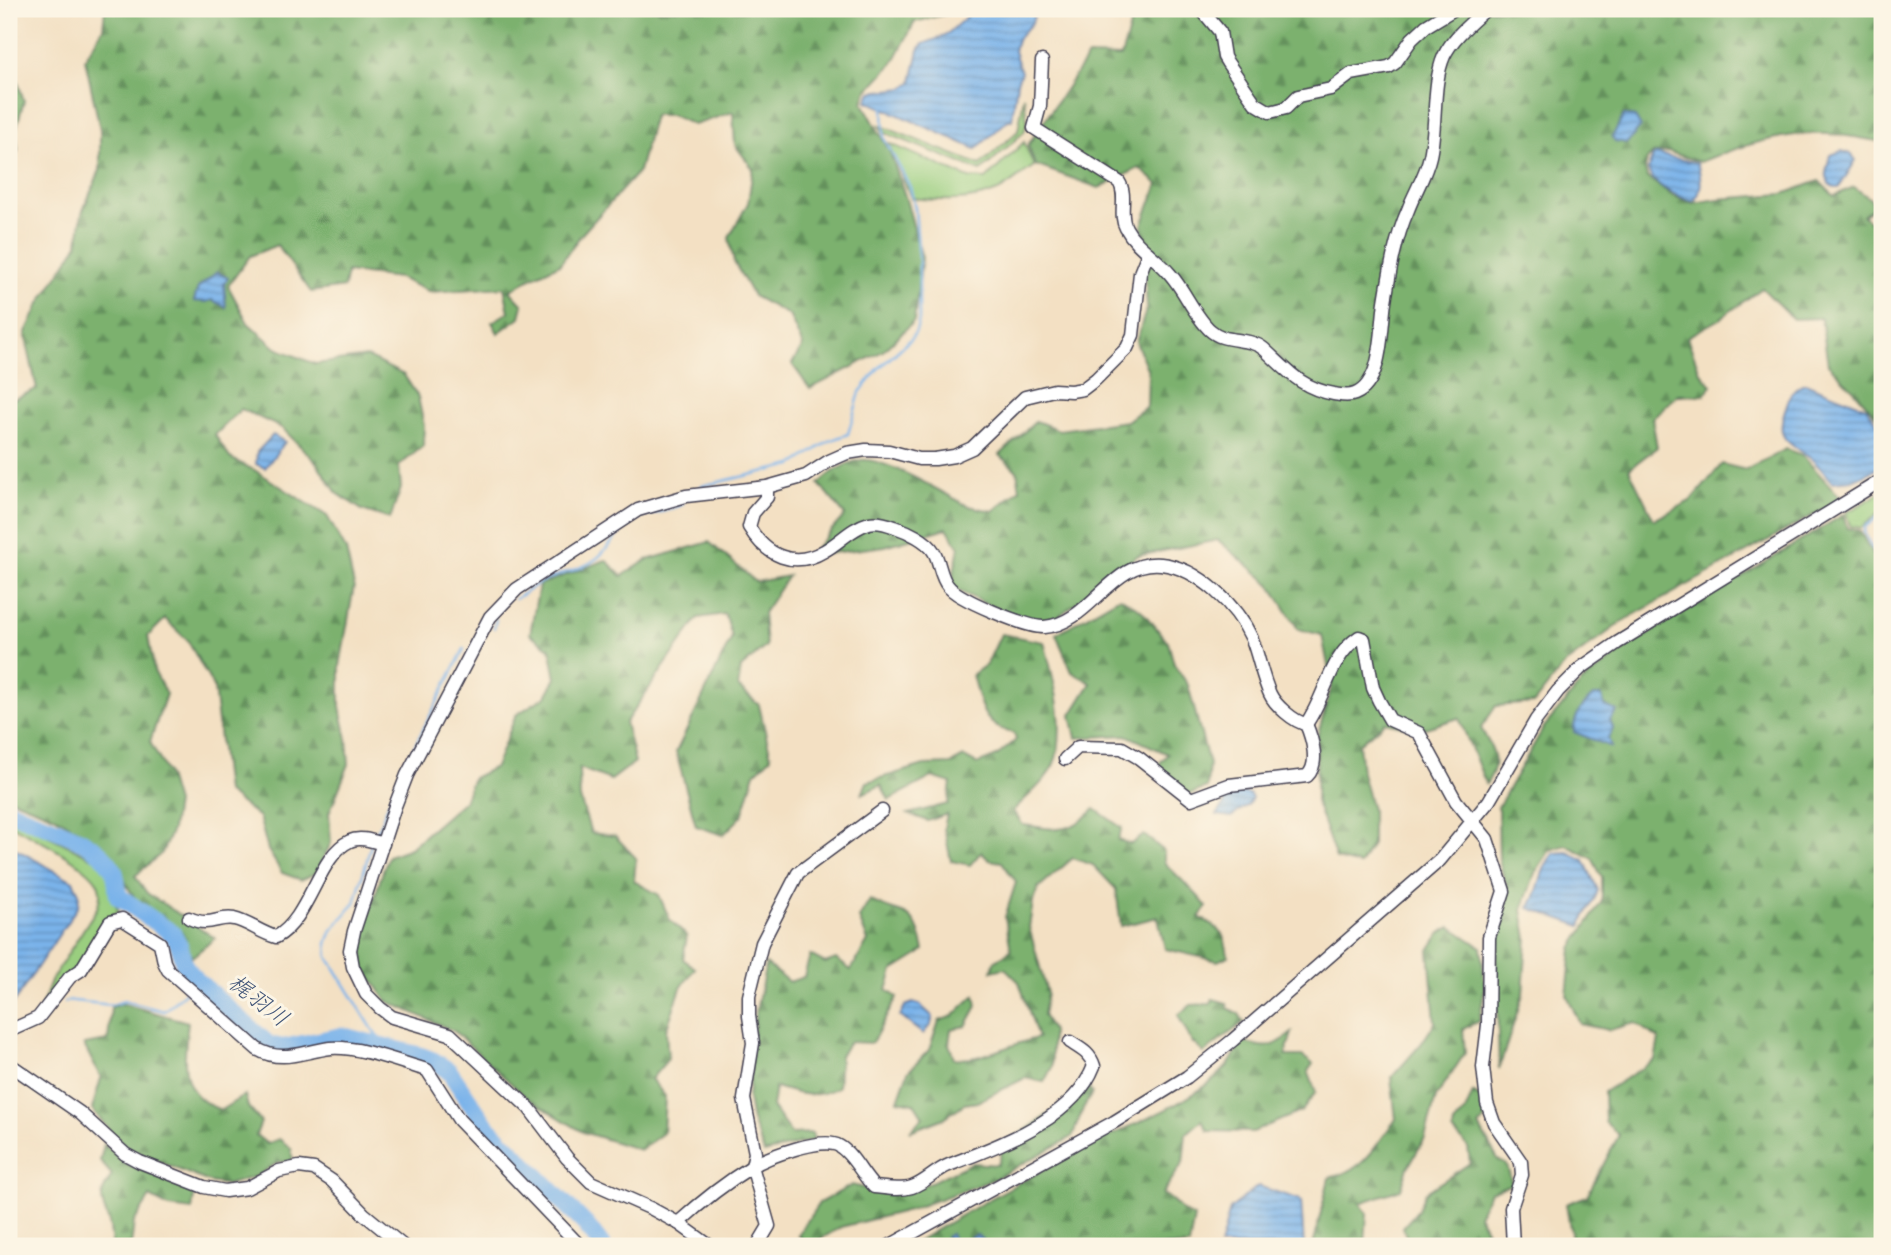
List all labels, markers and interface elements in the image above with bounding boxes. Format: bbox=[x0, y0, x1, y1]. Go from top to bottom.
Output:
water label: 梶羽川 bbox=[223, 967, 295, 1033]

